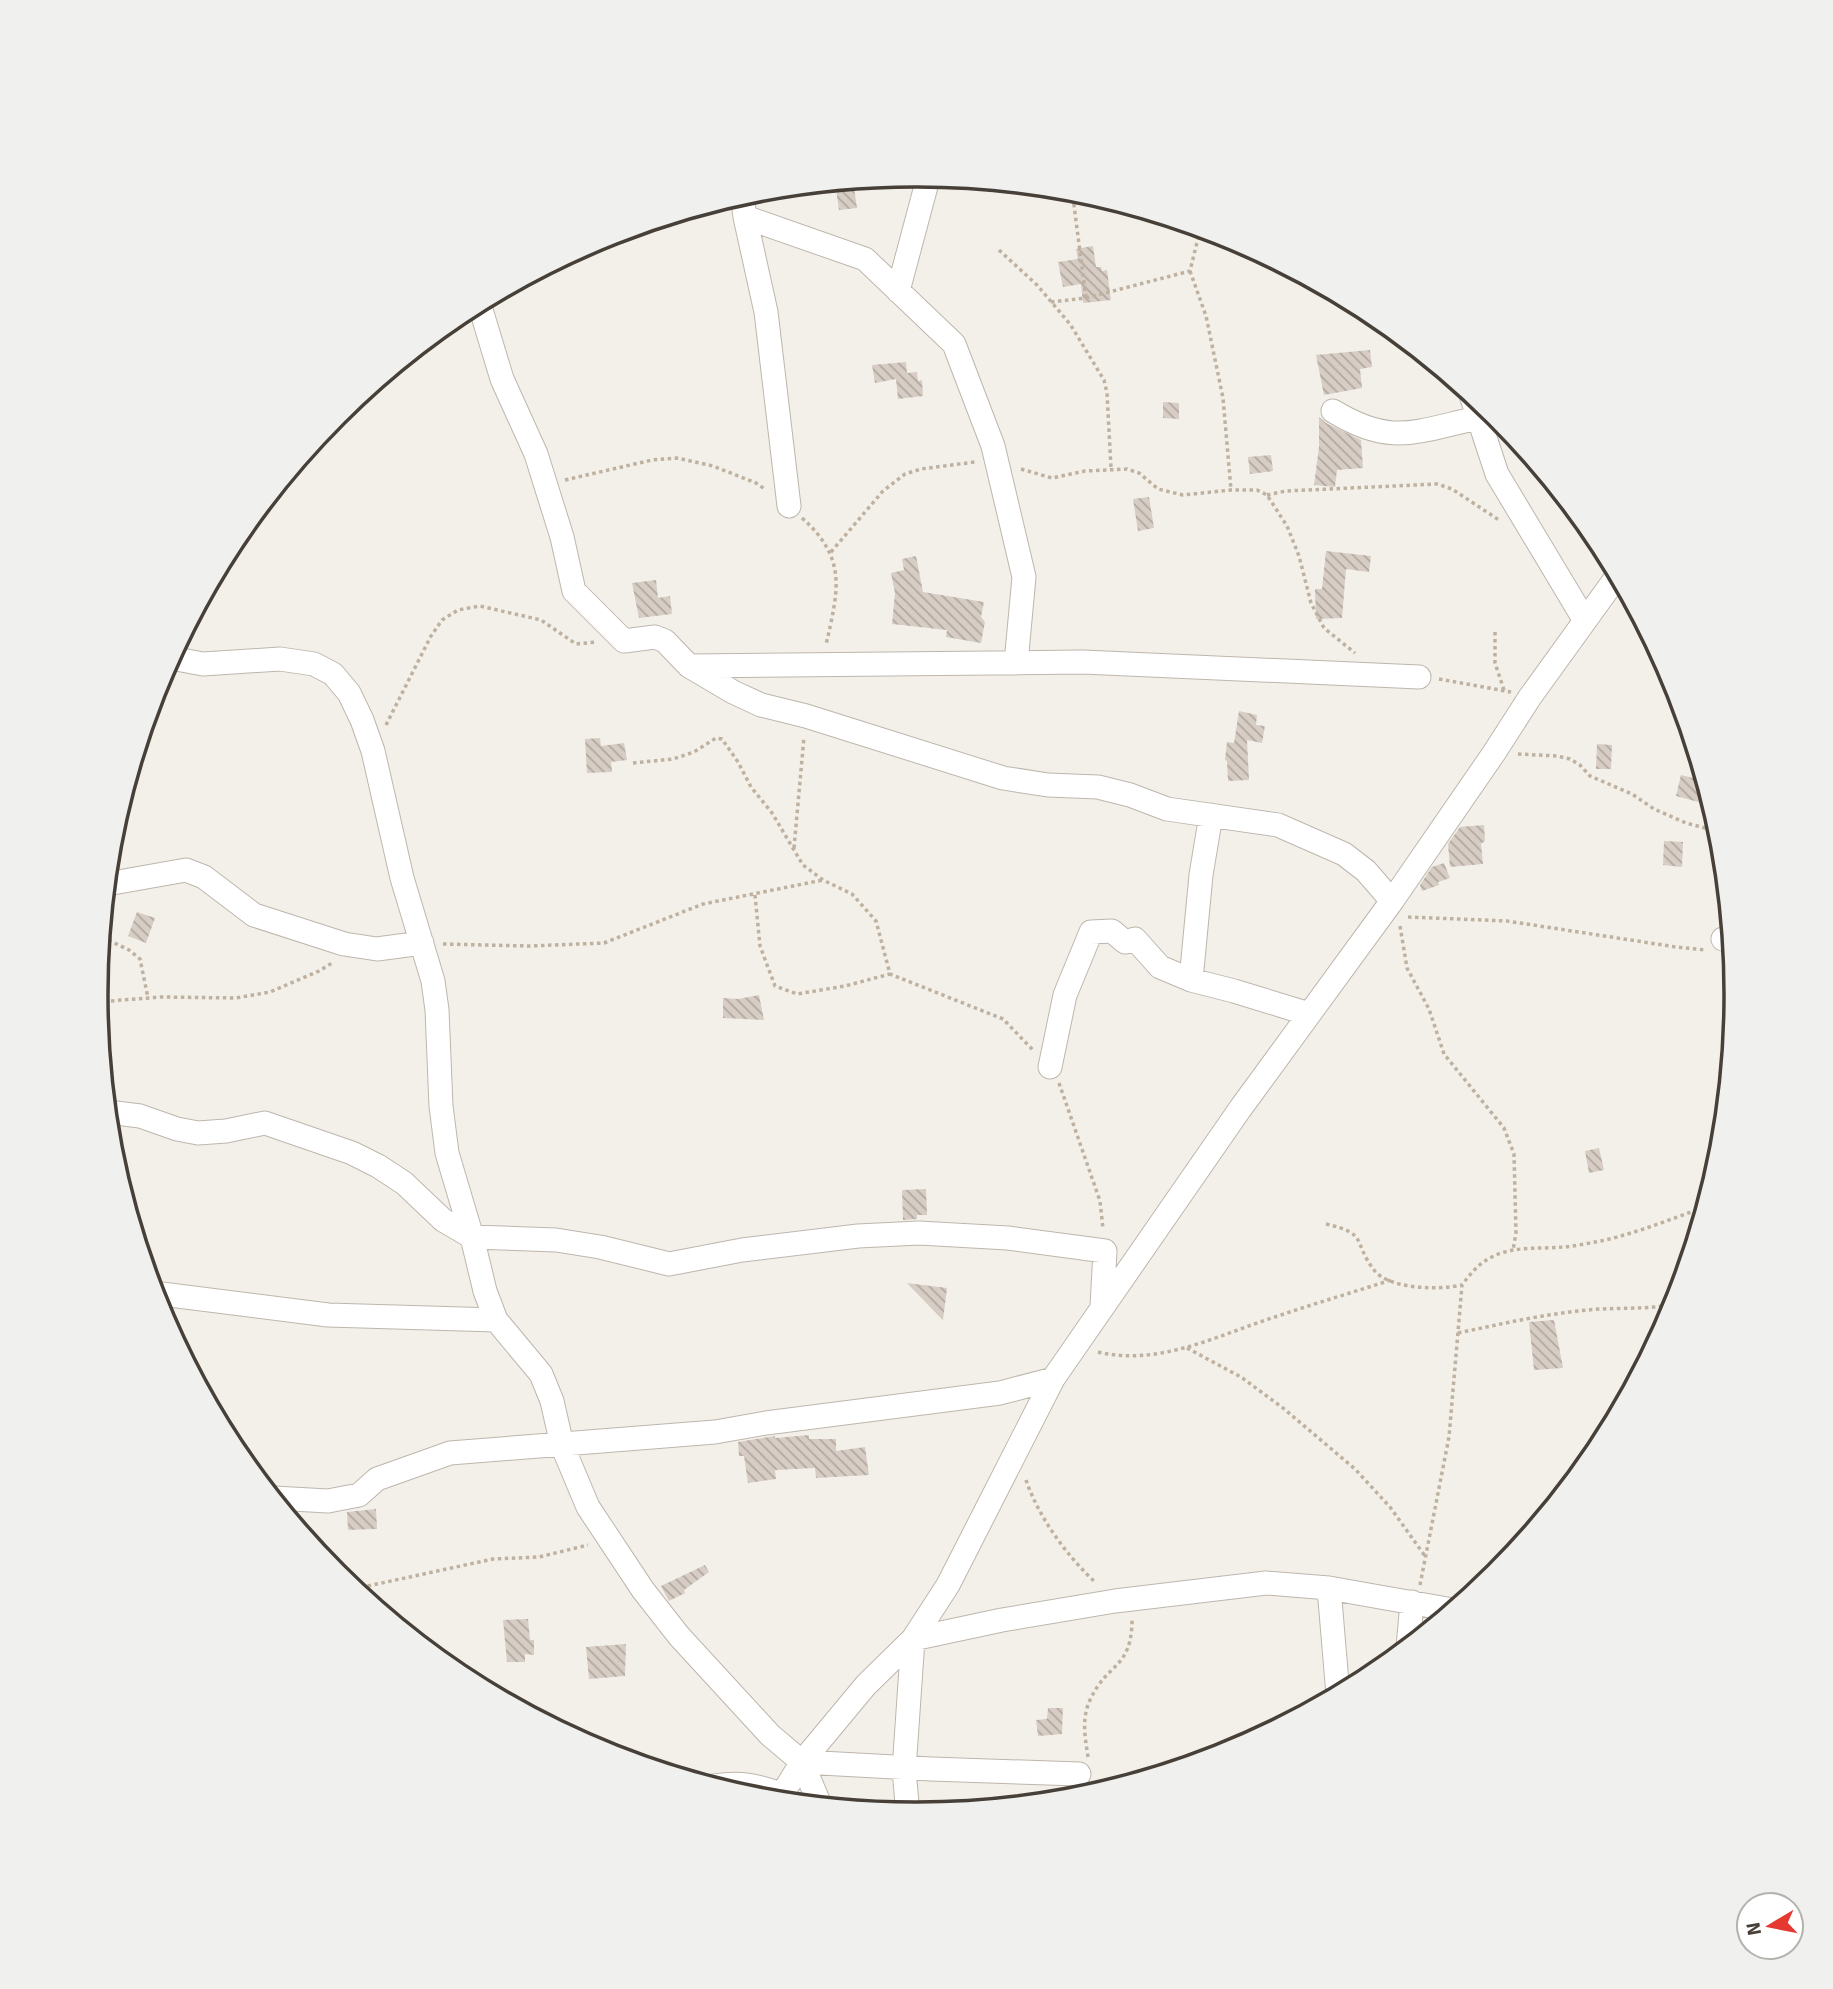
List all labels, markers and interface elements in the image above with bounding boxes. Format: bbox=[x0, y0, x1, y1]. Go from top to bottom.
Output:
north arrow bbox=[1735, 1891, 1805, 1961]
text: N bbox=[1741, 1920, 1767, 1937]

